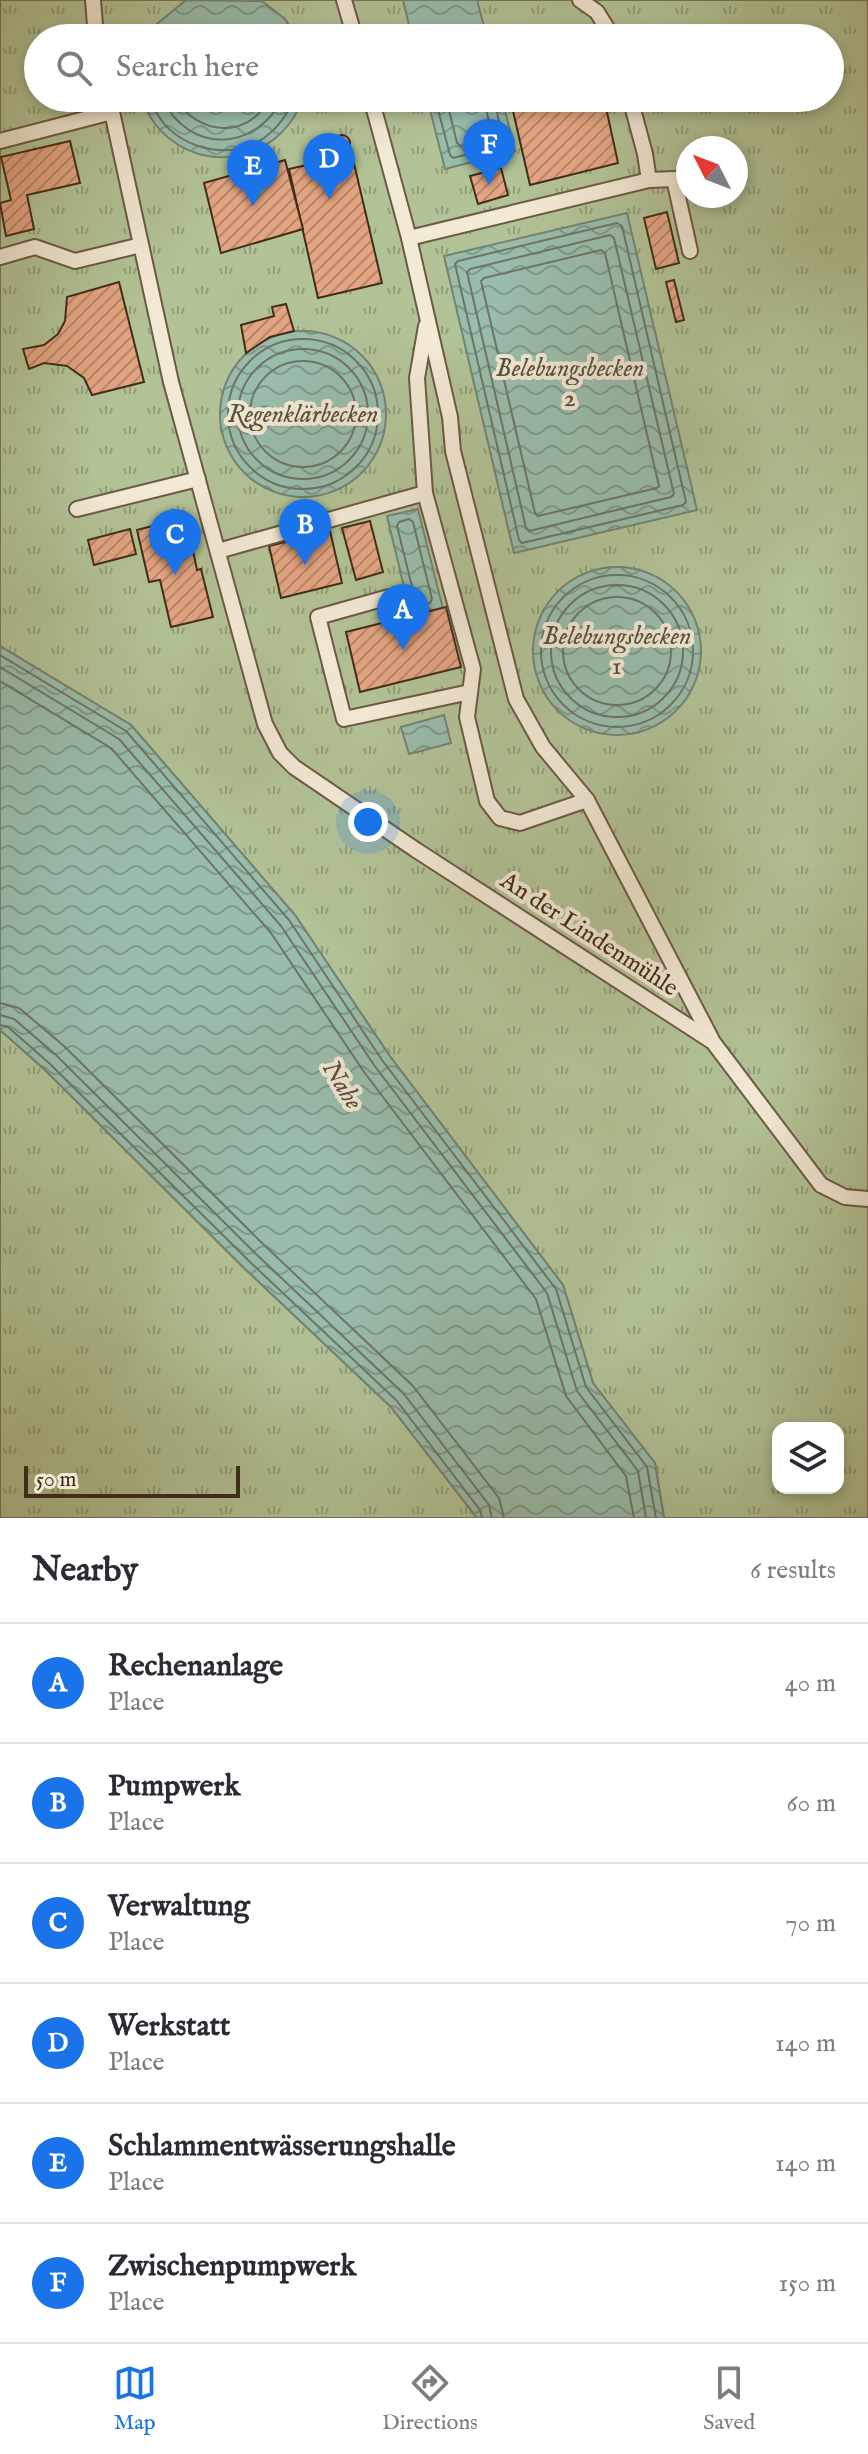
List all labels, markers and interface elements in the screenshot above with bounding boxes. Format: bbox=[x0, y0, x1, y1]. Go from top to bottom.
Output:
search box bbox=[24, 24, 844, 112]
icon: search bbox=[52, 46, 96, 90]
text: Search here bbox=[116, 49, 259, 87]
pin: F bbox=[463, 119, 515, 185]
pin: D bbox=[303, 133, 355, 199]
north arrow bbox=[676, 136, 748, 208]
pin: E bbox=[227, 140, 279, 206]
water label: Belebungsbecken 2 bbox=[496, 352, 644, 415]
water label: Regenklärbecken bbox=[228, 398, 379, 432]
pin: B bbox=[279, 499, 331, 565]
pin: C bbox=[149, 509, 201, 575]
pin: A bbox=[377, 584, 429, 650]
water label: Belebungsbecken 1 bbox=[543, 620, 691, 683]
your location bbox=[348, 802, 388, 842]
street label: An der Lindenmühle bbox=[493, 865, 684, 1004]
water label: Nahe bbox=[314, 1054, 370, 1116]
map controls bbox=[772, 1422, 844, 1494]
button: layers bbox=[772, 1422, 844, 1494]
scale bar bbox=[24, 1462, 240, 1498]
text: 50 m bbox=[36, 1466, 77, 1494]
text: Nearby bbox=[32, 1549, 138, 1592]
text: 6 results bbox=[750, 1554, 836, 1587]
text: Rechenanlage bbox=[108, 1648, 283, 1686]
text: A bbox=[49, 1667, 67, 1700]
text: 40 m bbox=[785, 1667, 836, 1700]
text: Place bbox=[108, 1686, 164, 1719]
text: Pumpwerk bbox=[108, 1768, 240, 1806]
text: B bbox=[49, 1787, 67, 1820]
text: 60 m bbox=[787, 1787, 836, 1820]
text: Place bbox=[108, 1806, 164, 1839]
text: Verwaltung bbox=[108, 1888, 250, 1926]
text: C bbox=[49, 1907, 67, 1940]
text: 70 m bbox=[785, 1907, 836, 1940]
text: Place bbox=[108, 1926, 164, 1959]
text: Werkstatt bbox=[108, 2008, 230, 2046]
text: D bbox=[48, 2027, 68, 2060]
text: 140 m bbox=[775, 2027, 836, 2060]
text: Place bbox=[108, 2046, 164, 2079]
text: Schlammentwässerungshalle bbox=[108, 2128, 456, 2166]
text: E bbox=[49, 2147, 67, 2180]
text: 140 m bbox=[775, 2147, 836, 2180]
text: Place bbox=[108, 2166, 164, 2199]
text: Zwischenpumpwerk bbox=[108, 2248, 356, 2286]
text: F bbox=[50, 2267, 66, 2300]
text: 150 m bbox=[778, 2267, 836, 2300]
text: Place bbox=[108, 2286, 164, 2319]
tab: Map bbox=[113, 2361, 157, 2437]
tab: Directions bbox=[382, 2361, 478, 2437]
tab: Saved bbox=[703, 2361, 755, 2437]

